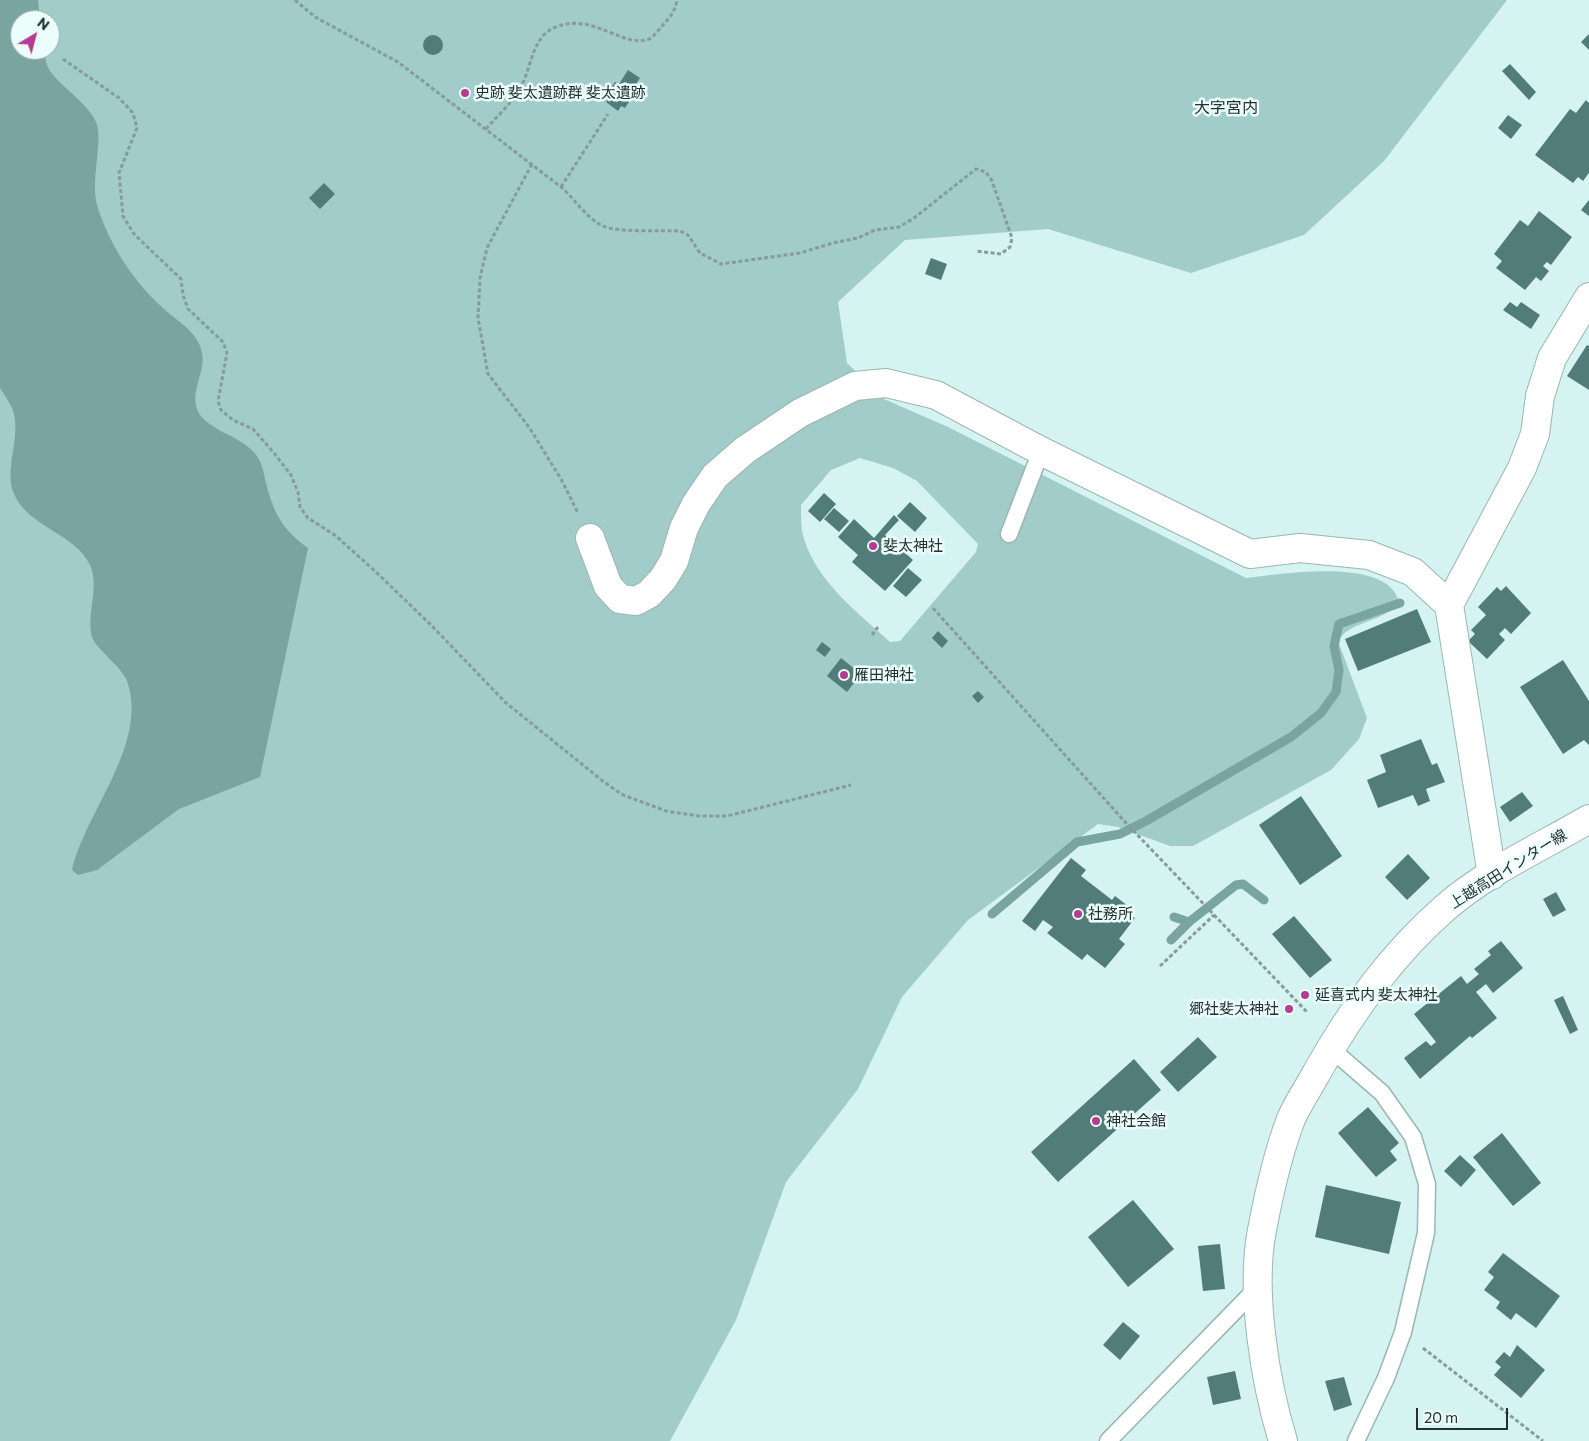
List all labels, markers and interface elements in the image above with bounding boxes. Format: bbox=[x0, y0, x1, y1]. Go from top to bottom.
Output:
north arrow bbox=[10, 10, 60, 60]
text: N bbox=[34, 13, 53, 33]
place label: 史跡 斐太遺跡群 斐太遺跡 bbox=[475, 84, 646, 102]
marker: 史跡 斐太遺跡群 斐太遺跡 bbox=[459, 87, 471, 99]
district label: 大字宮内 bbox=[1194, 98, 1258, 118]
place label: 斐太神社 bbox=[883, 537, 943, 555]
marker: 斐太神社 bbox=[867, 540, 879, 552]
place label: 雁田神社 bbox=[854, 666, 914, 684]
marker: 雁田神社 bbox=[838, 669, 850, 681]
street label: 上越高田インター線 bbox=[1446, 826, 1570, 912]
place label: 社務所 bbox=[1088, 905, 1133, 923]
marker: 社務所 bbox=[1072, 908, 1084, 920]
place label: 延喜式内 斐太神社 bbox=[1315, 986, 1438, 1004]
marker: 延喜式内 斐太神社 bbox=[1299, 989, 1311, 1001]
place label: 郷社斐太神社 bbox=[1189, 1000, 1279, 1018]
marker: 郷社斐太神社 bbox=[1283, 1003, 1295, 1015]
place label: 神社会館 bbox=[1106, 1112, 1166, 1130]
marker: 神社会館 bbox=[1090, 1115, 1102, 1127]
scale bar bbox=[1419, 1398, 1512, 1430]
text: 20 m bbox=[1424, 1408, 1458, 1426]

